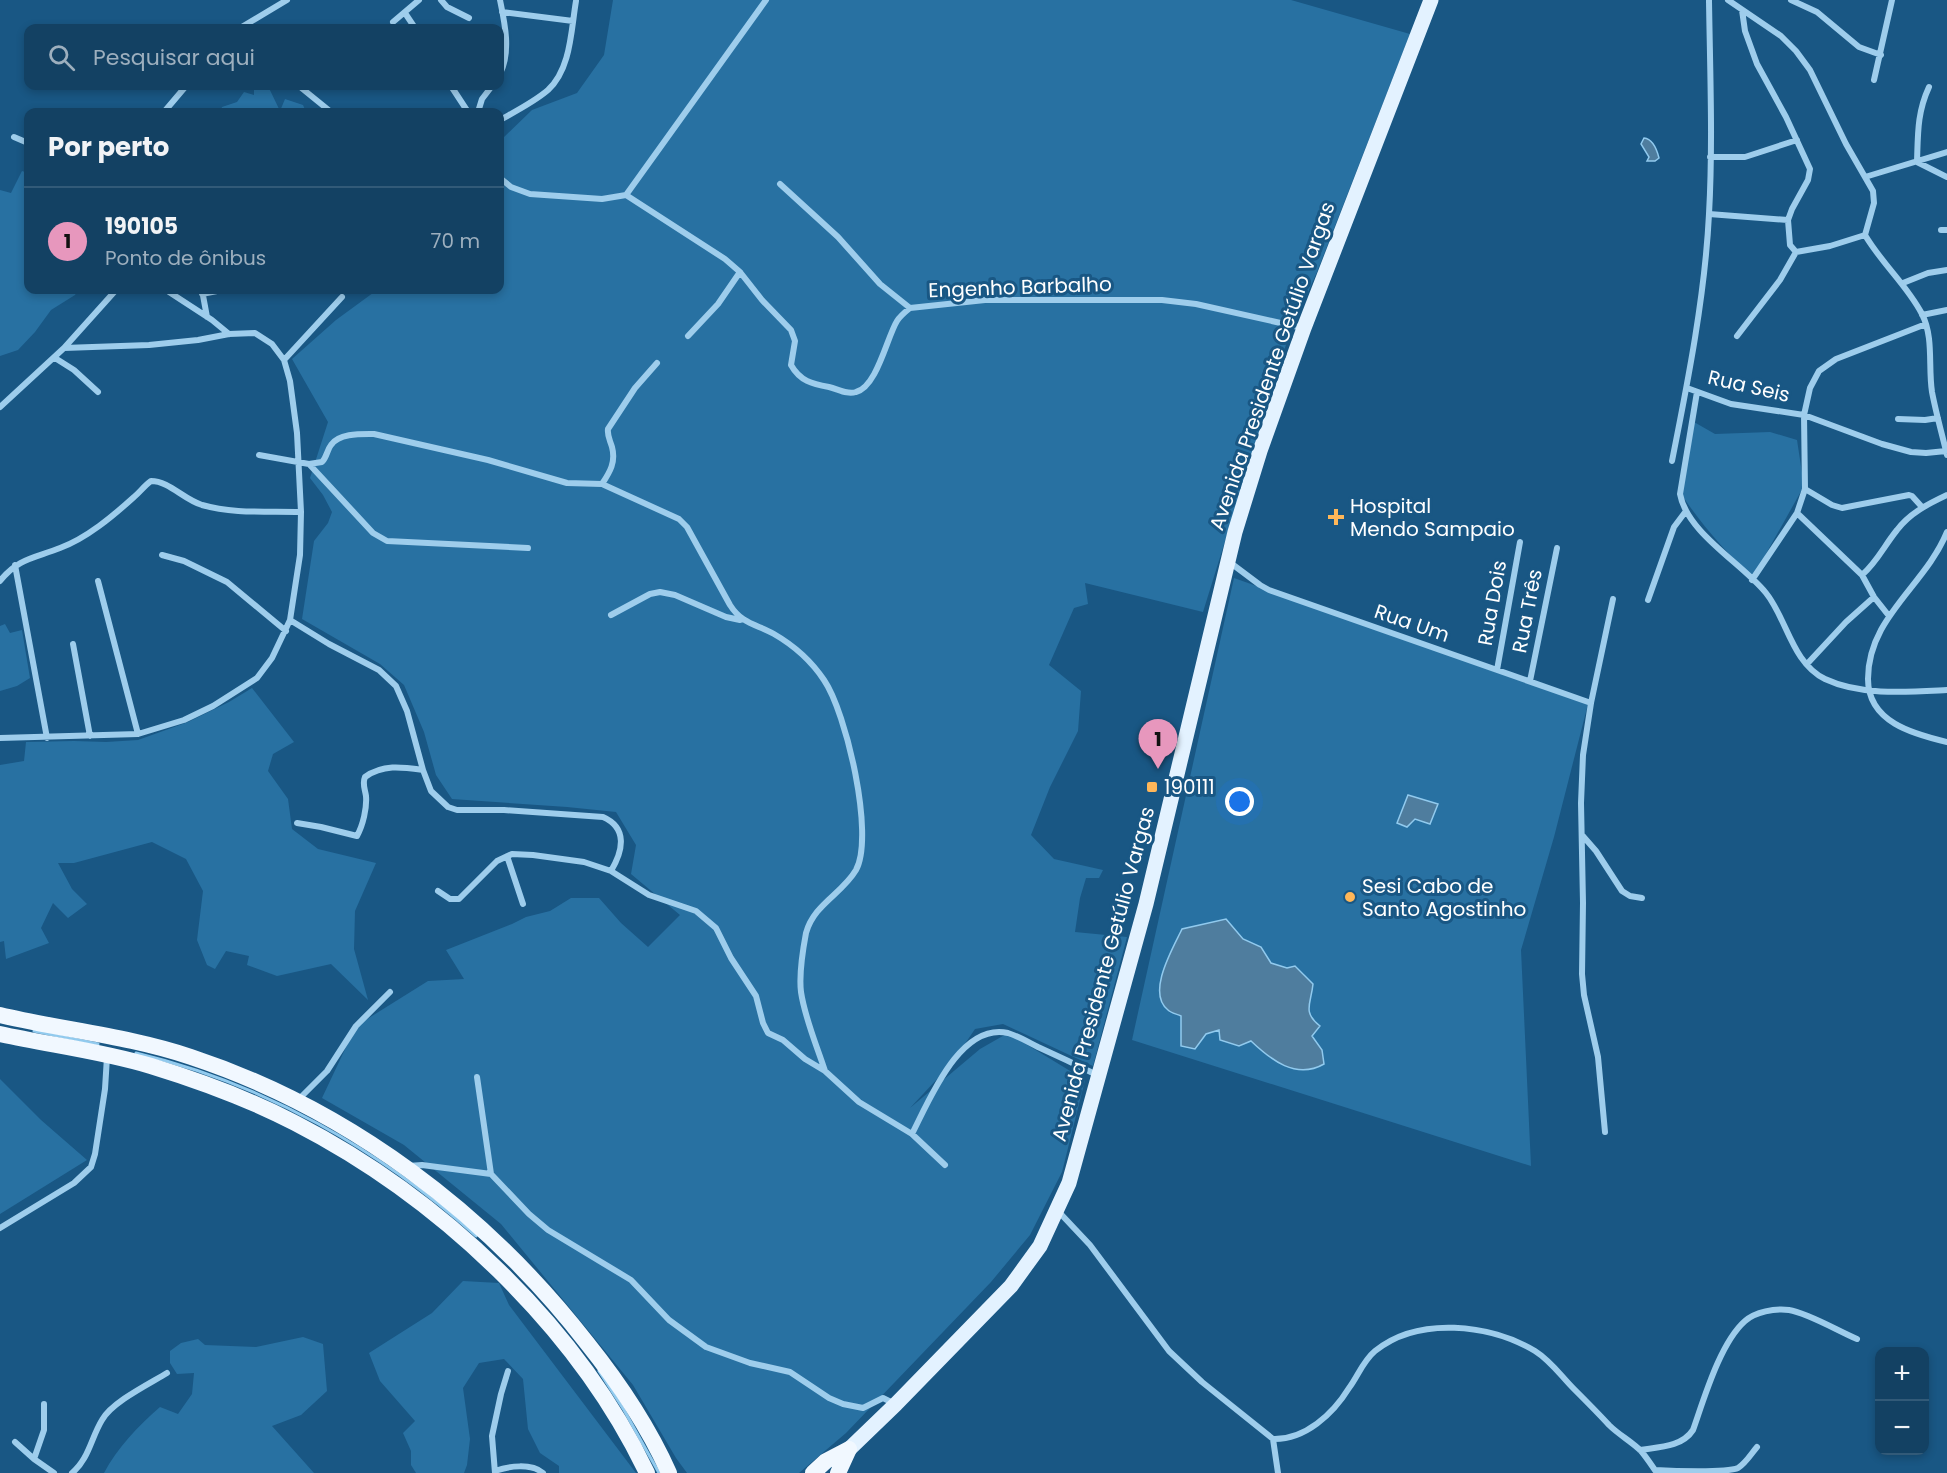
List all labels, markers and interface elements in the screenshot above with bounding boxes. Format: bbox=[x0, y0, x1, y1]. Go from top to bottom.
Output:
search box bbox=[24, 24, 504, 90]
icon: search bbox=[45, 41, 78, 74]
text: Pesquisar aqui bbox=[93, 42, 255, 73]
text: Por perto bbox=[48, 129, 169, 165]
street label: Avenida Presidente Getúlio Vargas bbox=[1202, 198, 1342, 534]
text: 190105 bbox=[105, 211, 178, 242]
text: 1 bbox=[64, 227, 71, 255]
text: 70 m bbox=[431, 227, 480, 255]
text: Ponto de ônibus bbox=[105, 244, 266, 272]
street label: Engenho Barbalho bbox=[928, 270, 1112, 304]
street label: Rua Seis bbox=[1705, 363, 1793, 409]
place label: Hospital Mendo Sampaio bbox=[1350, 492, 1515, 543]
marker: Hospital Mendo Sampaio bbox=[1327, 508, 1345, 526]
street label: Rua Dois bbox=[1471, 558, 1513, 648]
street label: Rua Três bbox=[1505, 567, 1549, 655]
street label: Rua Um bbox=[1371, 597, 1453, 649]
pin: 1 bbox=[1138, 720, 1178, 769]
place label: 190111 bbox=[1164, 773, 1215, 801]
marker: 190111 bbox=[1145, 780, 1159, 794]
your location bbox=[1225, 787, 1254, 816]
street label: Avenida Presidente Getúlio Vargas bbox=[1045, 803, 1161, 1145]
place label: Sesi Cabo de Santo Agostinho bbox=[1362, 872, 1526, 923]
marker: Sesi Cabo de Santo Agostinho bbox=[1343, 890, 1357, 904]
map controls bbox=[1875, 1347, 1929, 1455]
button: + bbox=[1875, 1347, 1929, 1401]
button: − bbox=[1875, 1401, 1929, 1455]

